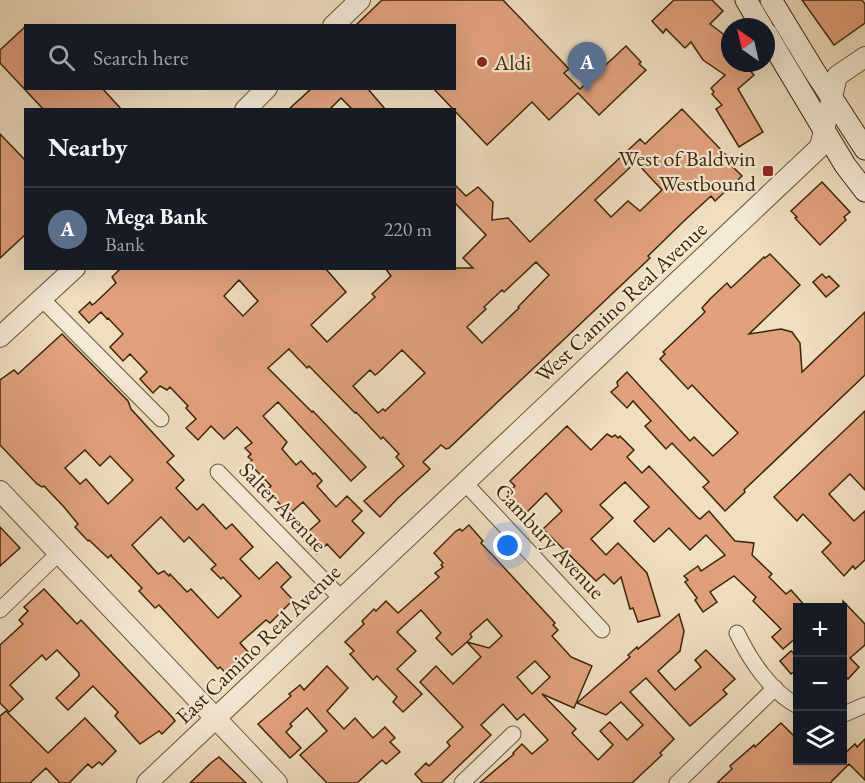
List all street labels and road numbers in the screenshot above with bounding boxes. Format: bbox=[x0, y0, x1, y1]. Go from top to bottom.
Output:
street label: West Camino Real Avenue bbox=[529, 215, 713, 389]
street label: Salter Avenue bbox=[233, 456, 334, 559]
street label: Cambury Avenue bbox=[489, 477, 612, 606]
street label: East Camino Real Avenue bbox=[169, 557, 347, 730]

